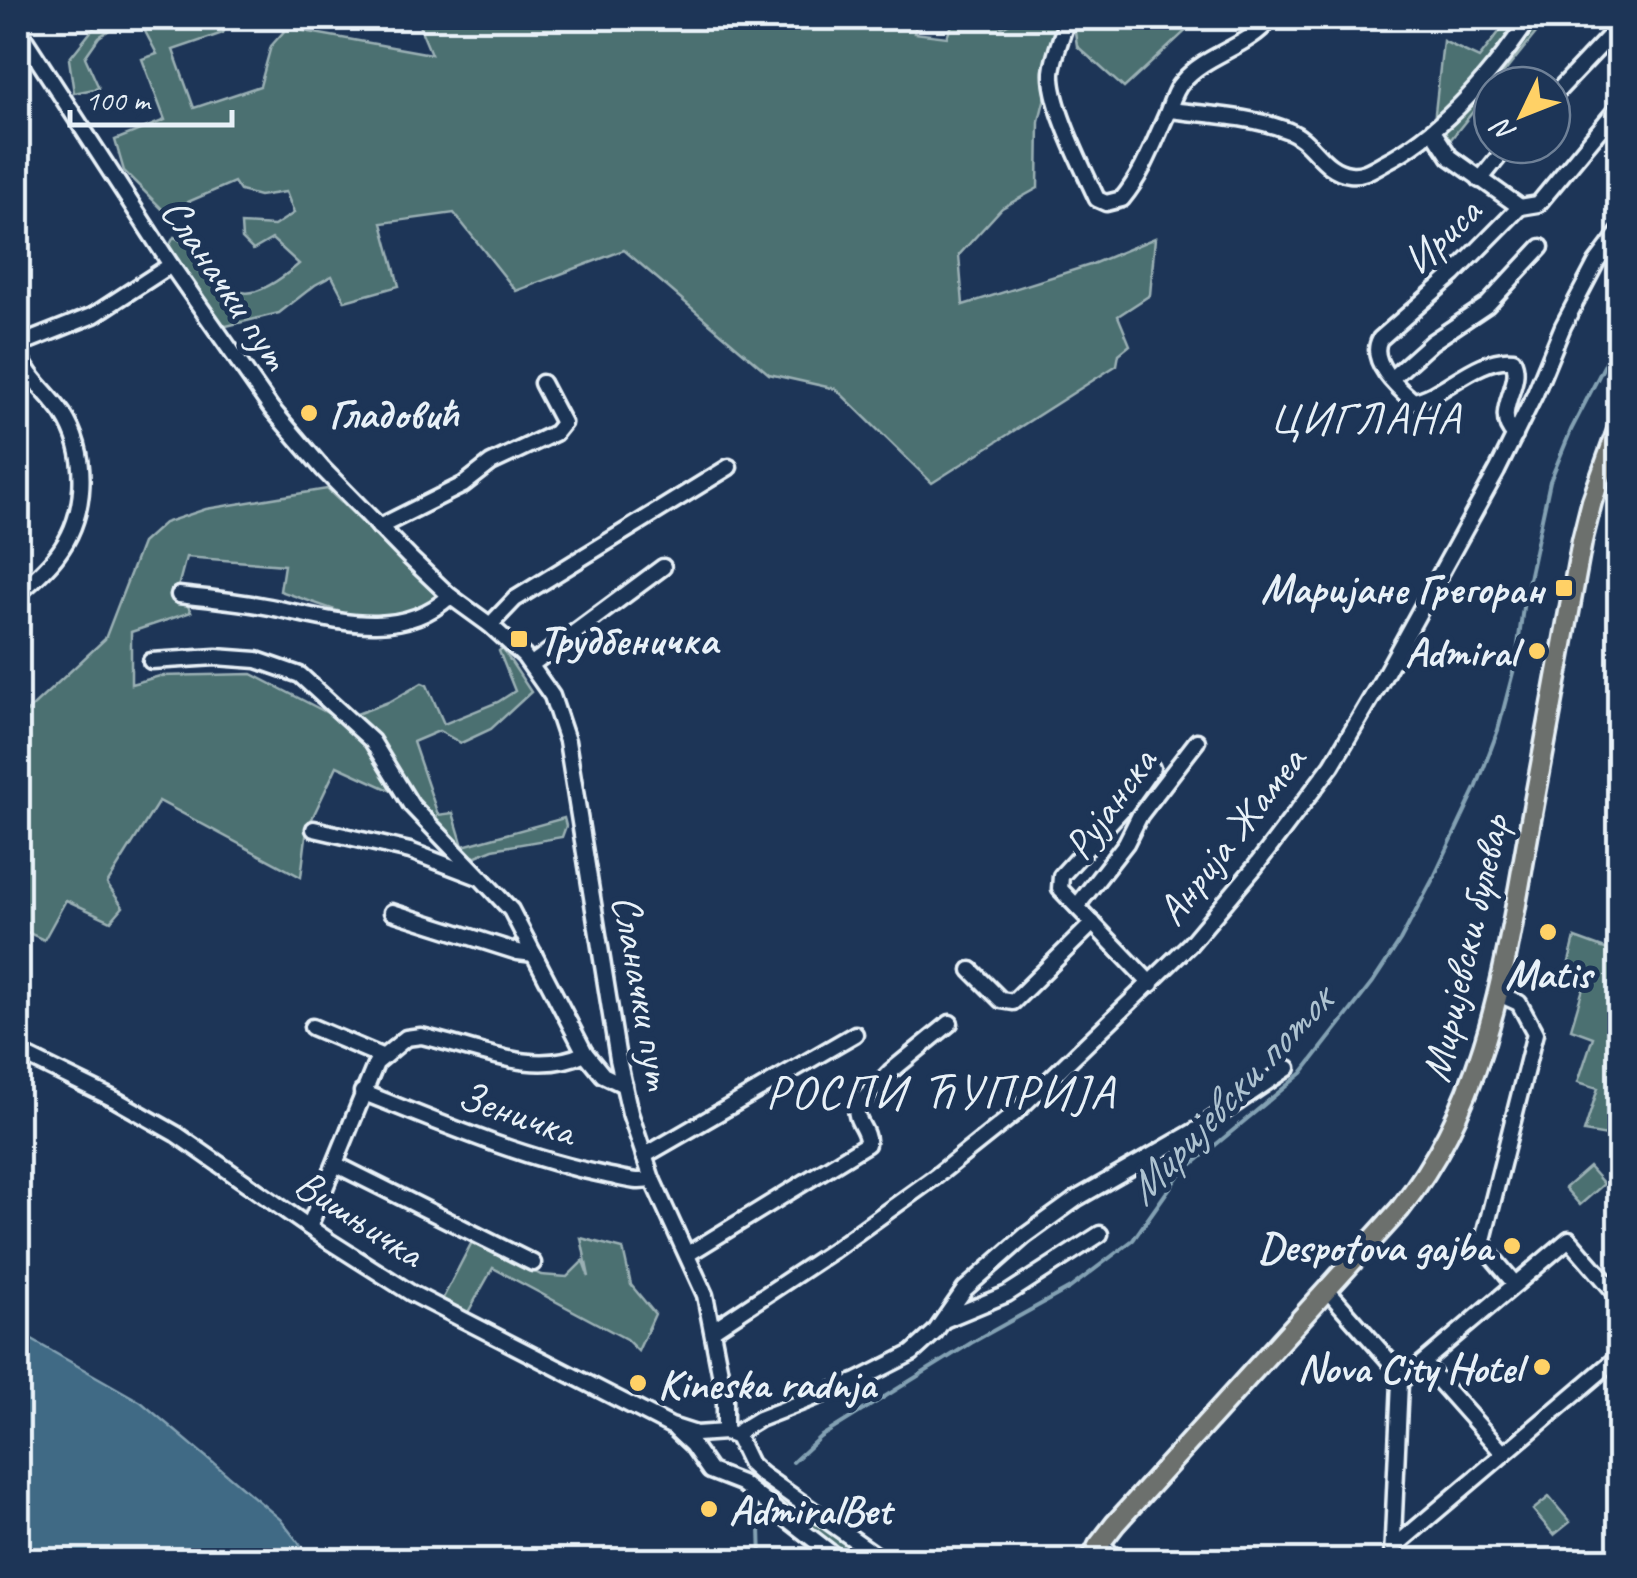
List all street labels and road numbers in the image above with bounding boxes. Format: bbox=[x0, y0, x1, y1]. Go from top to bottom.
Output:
street label: Ириса bbox=[1392, 184, 1495, 286]
street label: Сланачки пут bbox=[149, 188, 304, 381]
street label: Анрија Жамеа bbox=[1145, 734, 1319, 936]
street label: Рујанска bbox=[1052, 735, 1170, 870]
street label: Миријевски булевар bbox=[1409, 808, 1522, 1087]
street label: Сланачки пут bbox=[599, 891, 686, 1095]
street label: Зеничка bbox=[451, 1069, 586, 1159]
street label: Вишњичка bbox=[285, 1157, 436, 1281]

